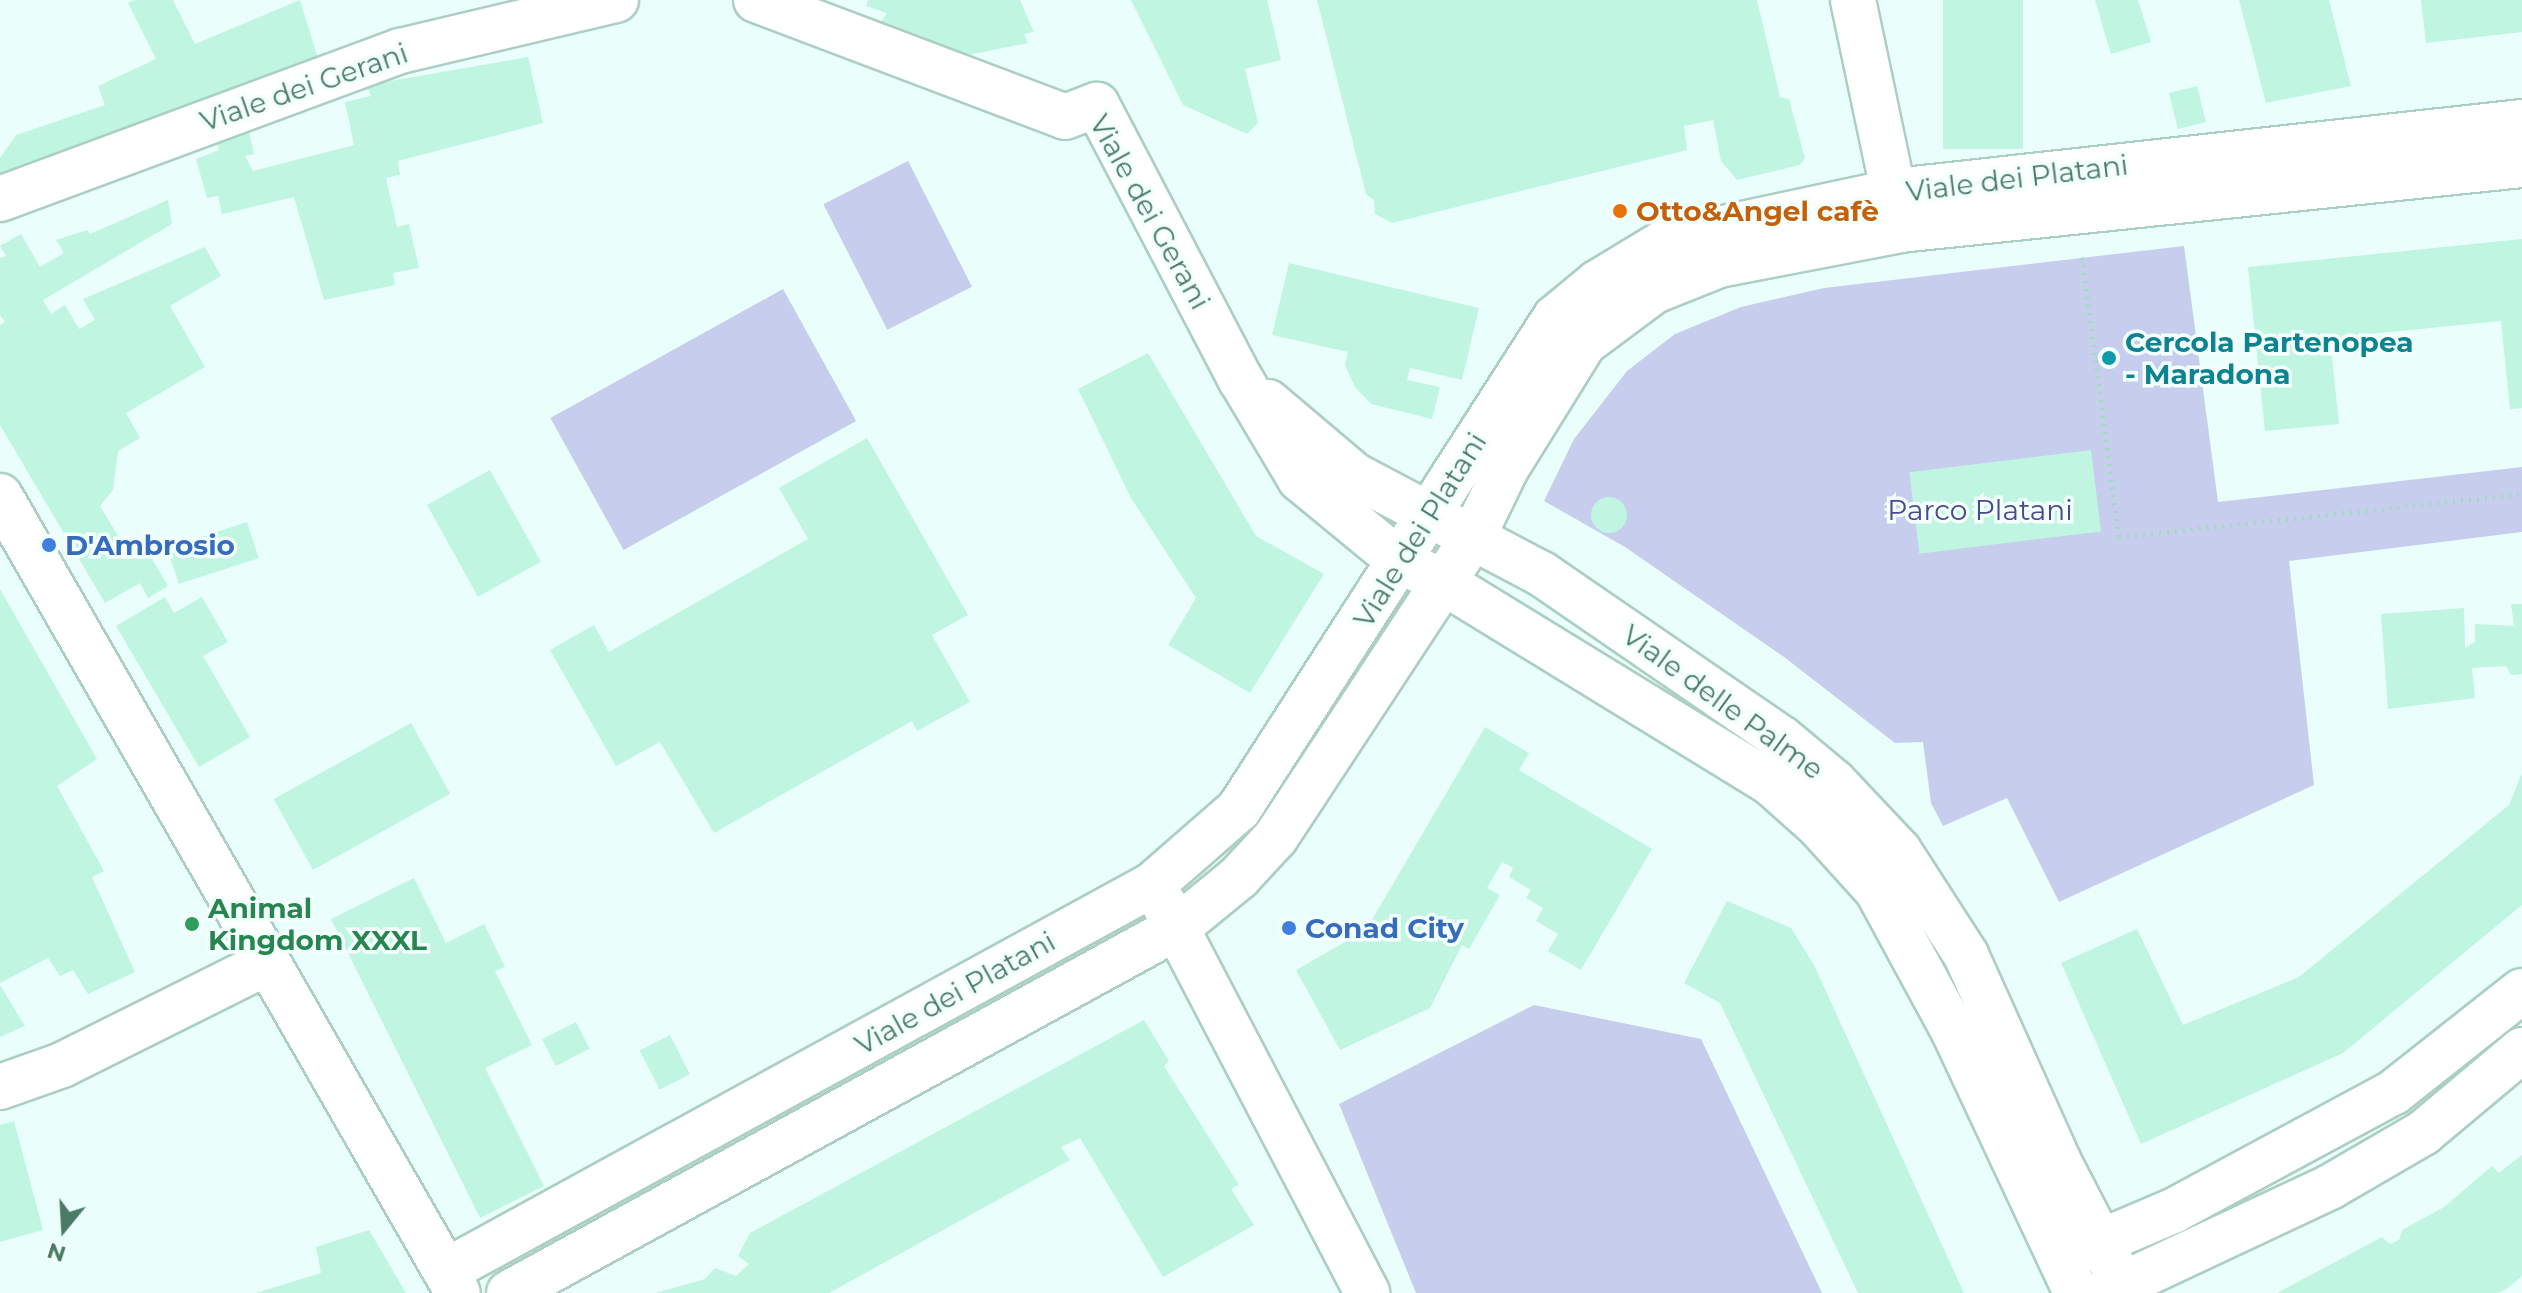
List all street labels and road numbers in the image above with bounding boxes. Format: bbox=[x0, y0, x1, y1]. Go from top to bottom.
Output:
street label: Viale dei Gerani bbox=[196, 36, 412, 138]
street label: Viale dei Gerani bbox=[1083, 109, 1217, 315]
street label: Viale dei Platani bbox=[1904, 148, 2130, 208]
street label: Viale dei Platani bbox=[1347, 426, 1493, 634]
street label: Viale delle Palme bbox=[1616, 618, 1830, 786]
street label: Viale dei Platani bbox=[849, 924, 1061, 1062]

